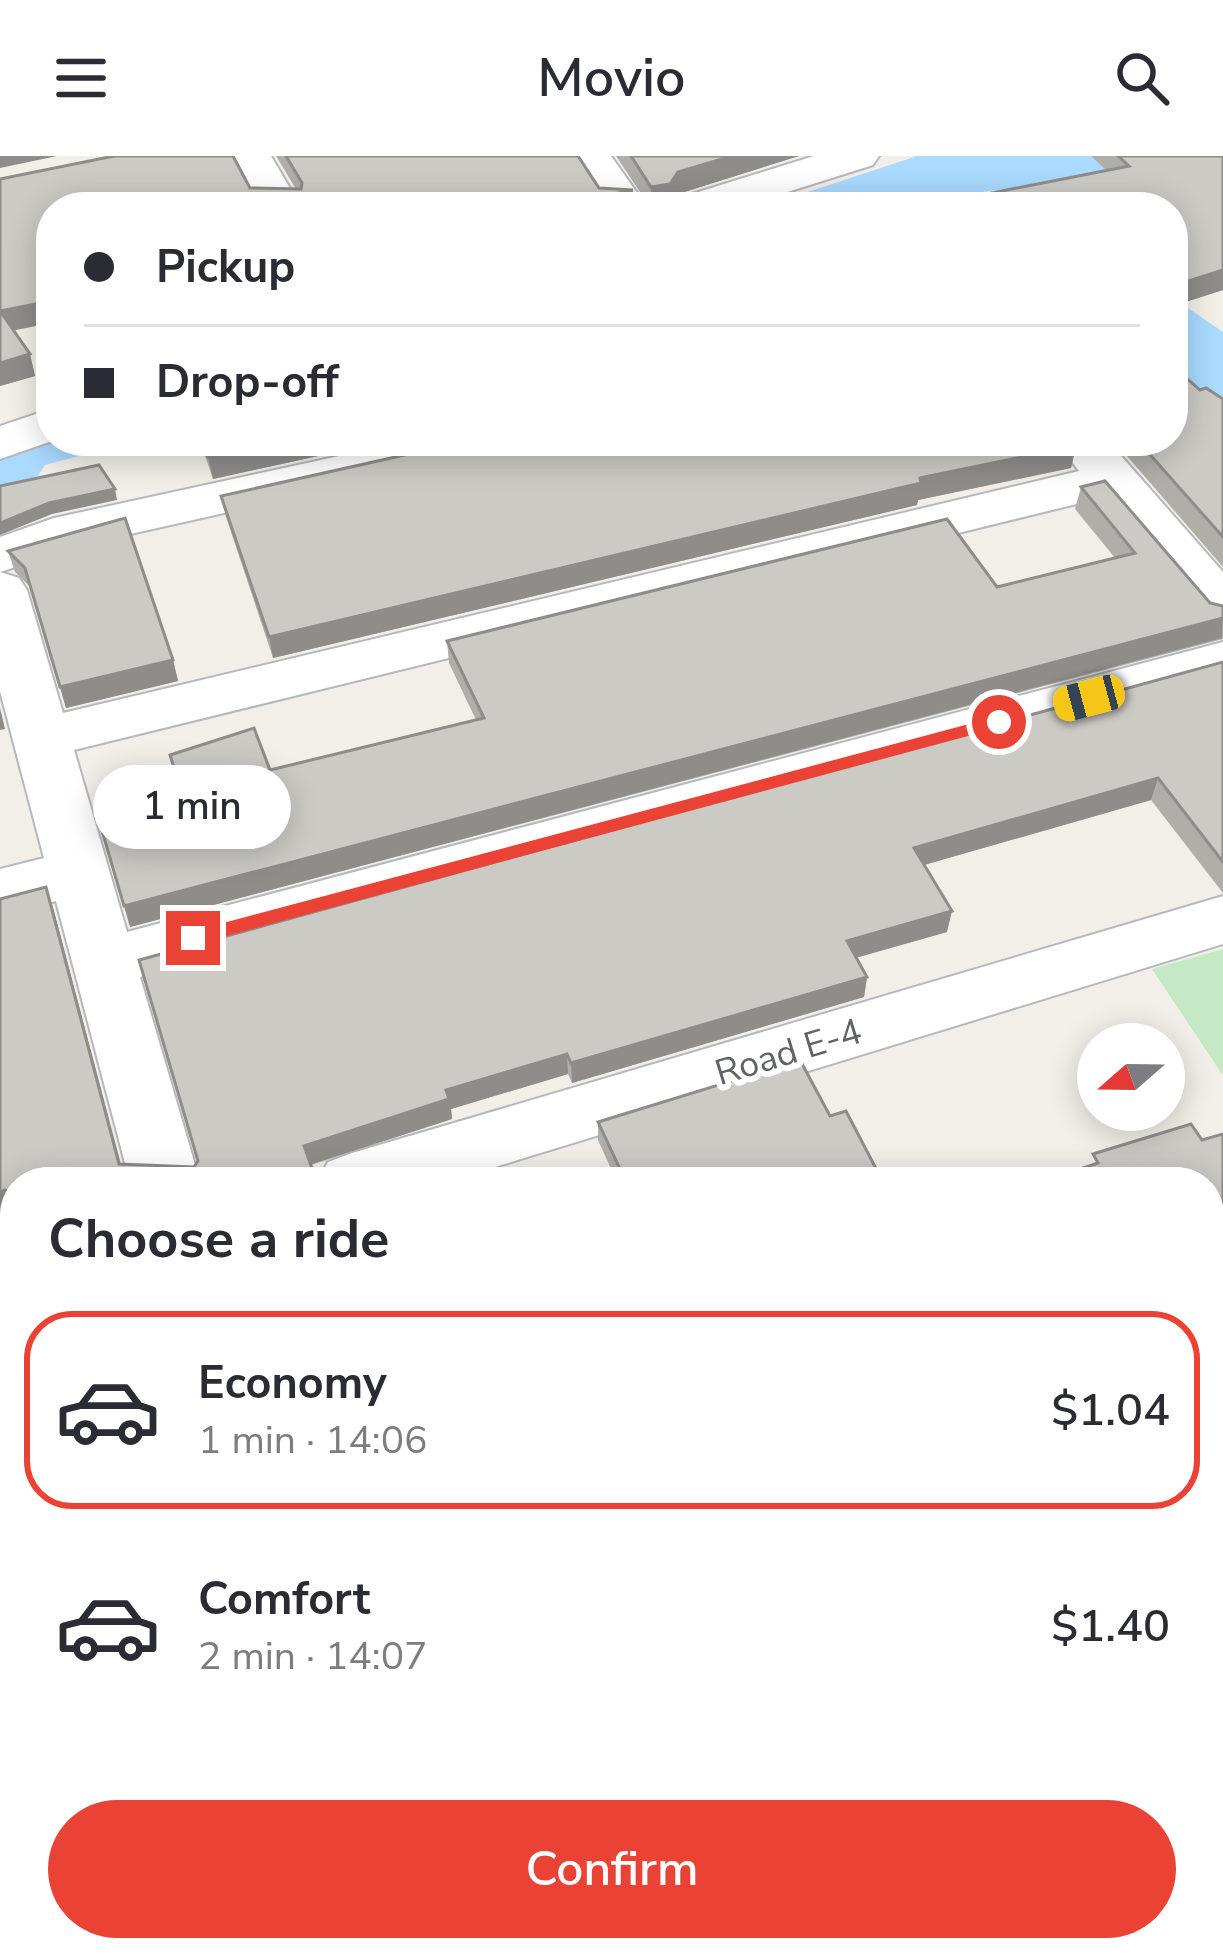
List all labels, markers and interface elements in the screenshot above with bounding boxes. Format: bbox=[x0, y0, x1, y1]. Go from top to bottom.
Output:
text: Movio bbox=[537, 41, 686, 115]
icon: menu bbox=[48, 45, 114, 111]
icon: search bbox=[1109, 45, 1175, 111]
text: Pickup bbox=[156, 237, 295, 298]
text: Drop-off bbox=[156, 352, 339, 413]
car bbox=[1050, 671, 1128, 725]
route start bbox=[972, 695, 1026, 749]
callout: 1 min bbox=[94, 764, 292, 848]
text: 1 min bbox=[142, 780, 242, 833]
route end bbox=[166, 911, 220, 965]
street label: Road E-4 bbox=[709, 1007, 868, 1098]
north arrow bbox=[1077, 1023, 1185, 1131]
map controls bbox=[1077, 1023, 1185, 1131]
text: Choose a ride bbox=[48, 1202, 389, 1276]
text: Economy bbox=[198, 1353, 387, 1414]
icon: car bbox=[54, 1356, 162, 1464]
text: $1.04 bbox=[1051, 1380, 1170, 1441]
text: 1 min · 14:06 bbox=[198, 1414, 427, 1467]
text: Comfort bbox=[198, 1569, 370, 1630]
icon: car bbox=[54, 1572, 162, 1680]
text: $1.40 bbox=[1051, 1596, 1170, 1657]
text: 2 min · 14:07 bbox=[198, 1630, 427, 1683]
button: Confirm bbox=[48, 1800, 1176, 1938]

